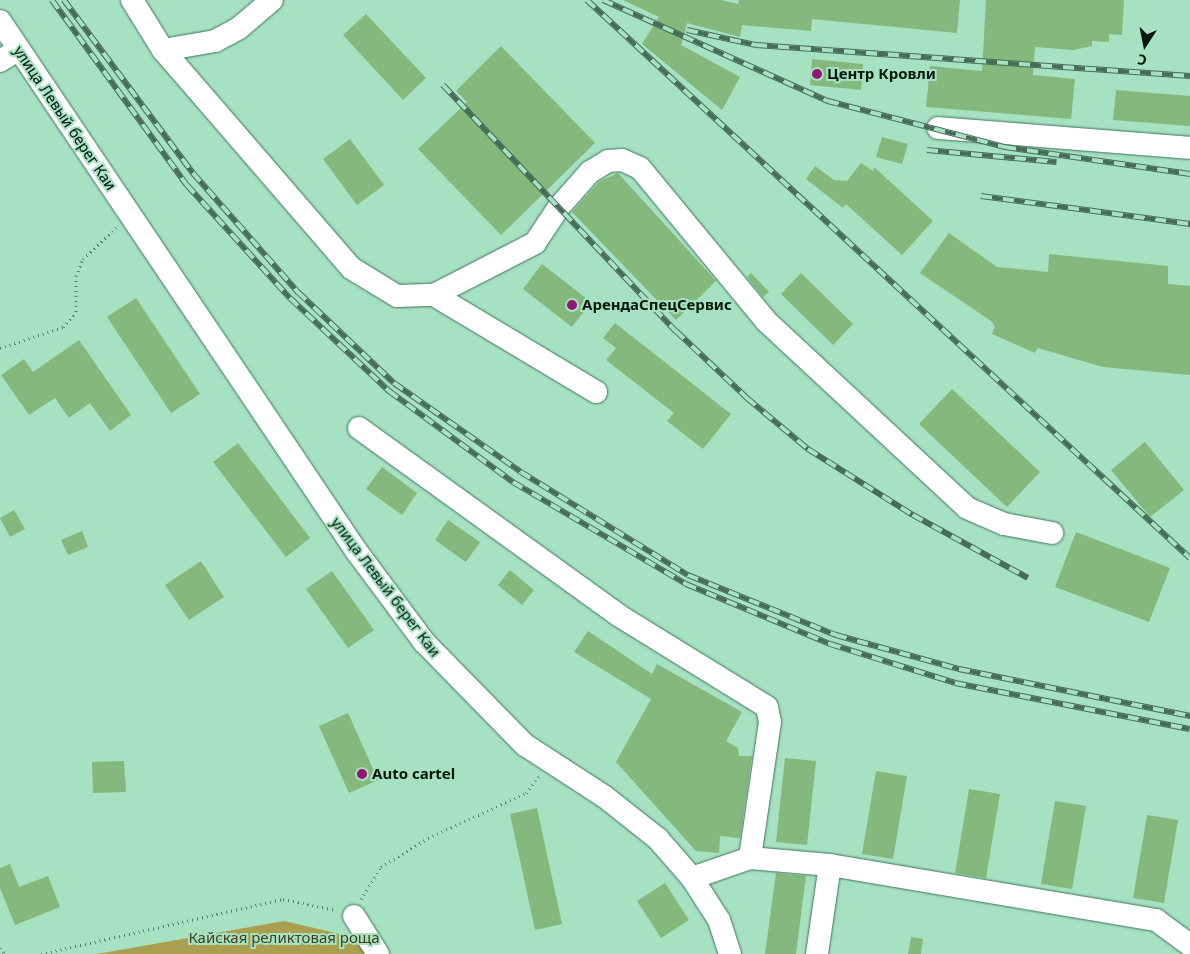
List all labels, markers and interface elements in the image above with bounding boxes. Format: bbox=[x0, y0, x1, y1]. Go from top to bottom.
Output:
north arrow bbox=[1120, 20, 1170, 70]
street label: улица Левый берег Каи bbox=[10, 42, 120, 194]
text: С bbox=[1136, 50, 1148, 70]
place label: Центр Кровли bbox=[827, 65, 936, 83]
marker: Центр Кровли bbox=[811, 68, 823, 80]
place label: АрендаСпецСервис bbox=[582, 296, 732, 314]
marker: АрендаСпецСервис bbox=[566, 299, 578, 311]
street label: улица Левый берег Каи bbox=[328, 514, 444, 660]
place label: Auto cartel bbox=[372, 765, 455, 783]
marker: Auto cartel bbox=[356, 768, 368, 780]
park label: Кайская реликтовая роща bbox=[188, 929, 380, 947]

